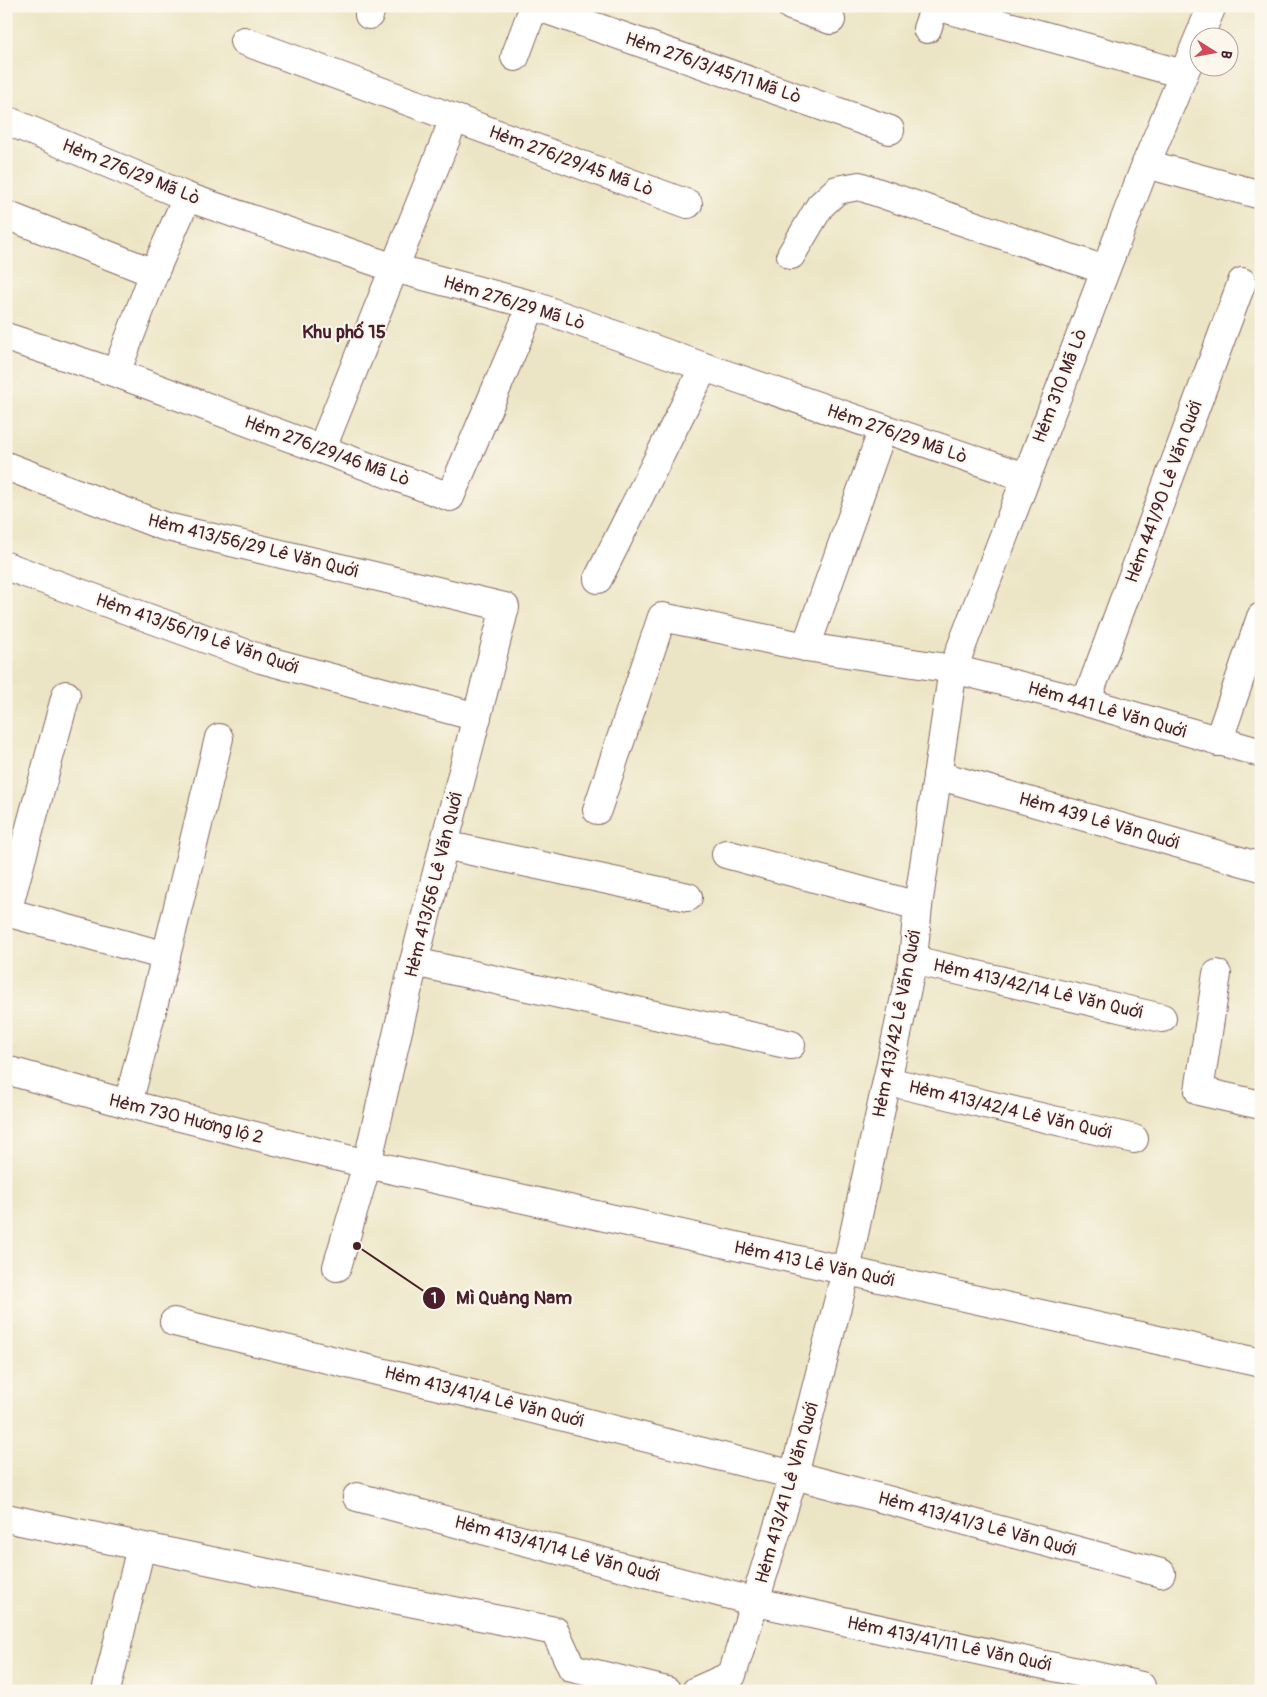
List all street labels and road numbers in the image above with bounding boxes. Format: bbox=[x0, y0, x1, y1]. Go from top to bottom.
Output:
street label: Hẻm 276/3/45/11 Mã Lò bbox=[622, 27, 804, 109]
street label: Hẻm 276/29/45 Mã Lò bbox=[486, 121, 657, 202]
street label: Hẻm 276/29 Mã Lò bbox=[59, 134, 203, 210]
street label: Hẻm 276/29 Mã Lò bbox=[440, 271, 588, 335]
street label: Hẻm 310 Mã Lò bbox=[1028, 326, 1092, 446]
street label: Hẻm 441/90 Lê Văn Quới bbox=[1120, 398, 1208, 586]
street label: Hẻm 276/29 Mã Lò bbox=[824, 399, 970, 469]
street label: Hẻm 276/29/46 Mã Lò bbox=[241, 410, 413, 492]
street label: Hẻm 413/56/29 Lê Văn Quới bbox=[145, 509, 361, 583]
street label: Hẻm 413/56/19 Lê Văn Quới bbox=[93, 588, 301, 680]
street label: Hẻm 441 Lê Văn Quới bbox=[1025, 676, 1189, 744]
street label: Hẻm 439 Lê Văn Quới bbox=[1016, 787, 1182, 855]
street label: Hẻm 413/56 Lê Văn Quới bbox=[400, 790, 468, 980]
street label: Hẻm 413/42 Lê Văn Quới bbox=[868, 928, 926, 1120]
street label: Hẻm 413/42/14 Lê Văn Quới bbox=[931, 954, 1145, 1024]
street label: Hẻm 413/42/4 Lê Văn Quới bbox=[906, 1075, 1114, 1145]
street label: Hẻm 730 Hương lộ 2 bbox=[106, 1089, 266, 1149]
street label: Hẻm 413 Lê Văn Quới bbox=[732, 1236, 896, 1292]
street label: Hẻm 413/41/4 Lê Văn Quới bbox=[382, 1361, 586, 1433]
street label: Hẻm 413/41 Lê Văn Quới bbox=[750, 1400, 824, 1586]
street label: Hẻm 413/41/3 Lê Văn Quới bbox=[876, 1486, 1078, 1562]
street label: Hẻm 413/41/14 Lê Văn Quới bbox=[452, 1511, 662, 1587]
street label: Hẻm 413/41/11 Lê Văn Quới bbox=[845, 1611, 1053, 1677]

